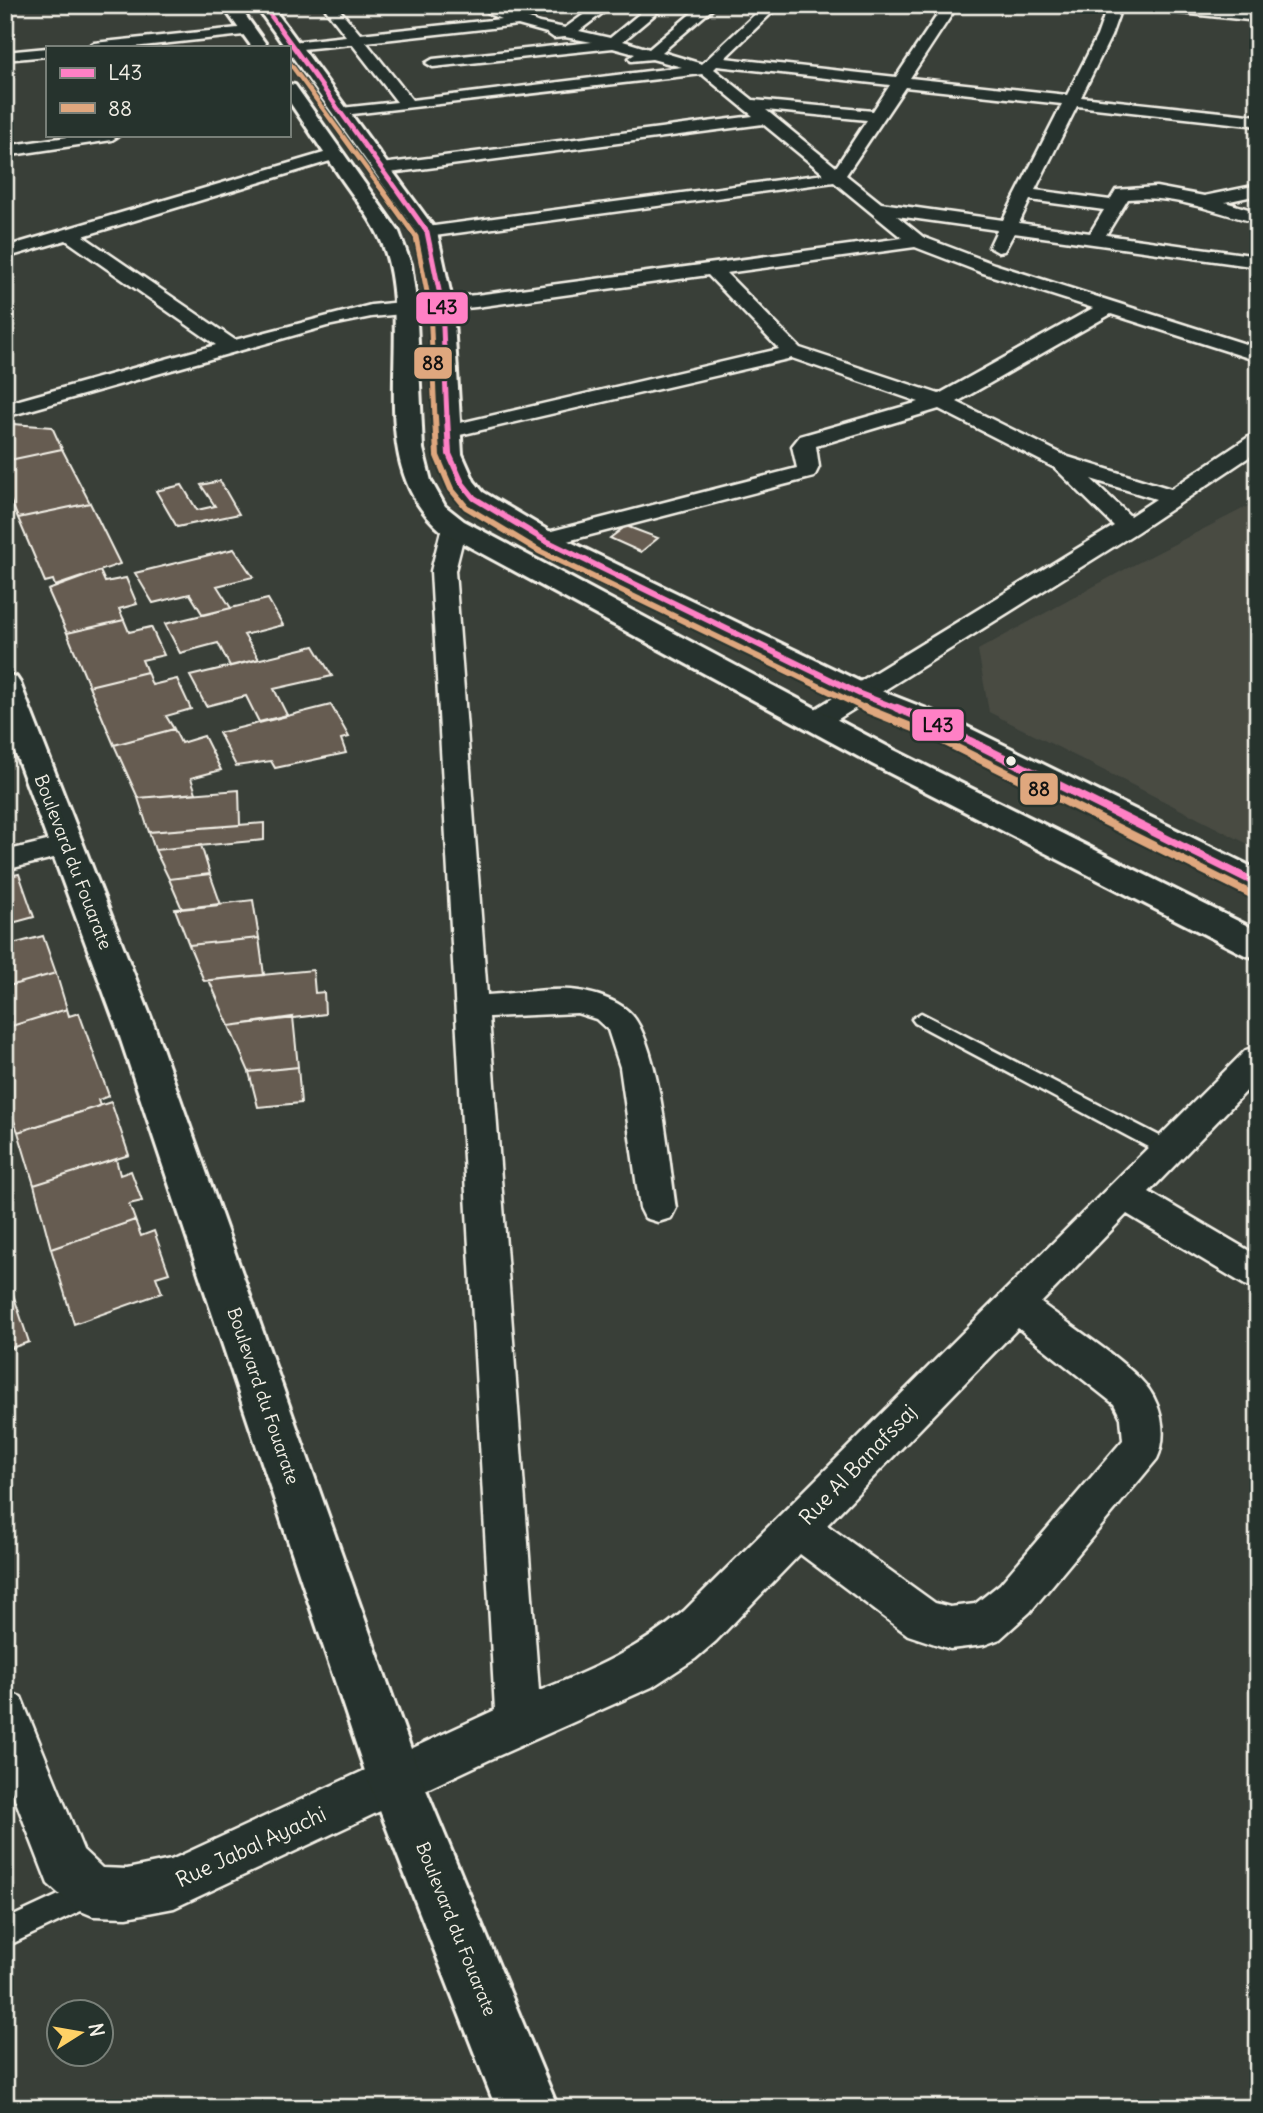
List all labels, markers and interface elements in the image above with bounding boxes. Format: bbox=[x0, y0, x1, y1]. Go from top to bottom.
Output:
legend bbox=[46, 46, 290, 136]
text: L43 bbox=[108, 59, 143, 86]
text: 88 bbox=[108, 95, 132, 122]
line badge: L43 bbox=[415, 291, 469, 325]
text: L43 bbox=[426, 295, 458, 319]
line badge: 88 bbox=[413, 346, 453, 380]
text: 88 bbox=[422, 351, 444, 375]
line badge: L43 bbox=[911, 708, 965, 742]
text: L43 bbox=[922, 713, 954, 737]
unlabelled marker bbox=[1004, 754, 1018, 768]
street label: Boulevard du Fouarate bbox=[29, 771, 117, 953]
line badge: 88 bbox=[1019, 772, 1059, 806]
text: 88 bbox=[1028, 777, 1050, 801]
street label: Boulevard du Fouarate bbox=[222, 1304, 305, 1487]
street label: Rue Al Banafssaj bbox=[793, 1399, 922, 1531]
street label: Rue Jabal Ayachi bbox=[171, 1800, 330, 1893]
street label: Boulevard du Fouarate bbox=[411, 1838, 502, 2019]
north arrow bbox=[46, 1997, 116, 2068]
text: N bbox=[84, 2021, 110, 2038]

